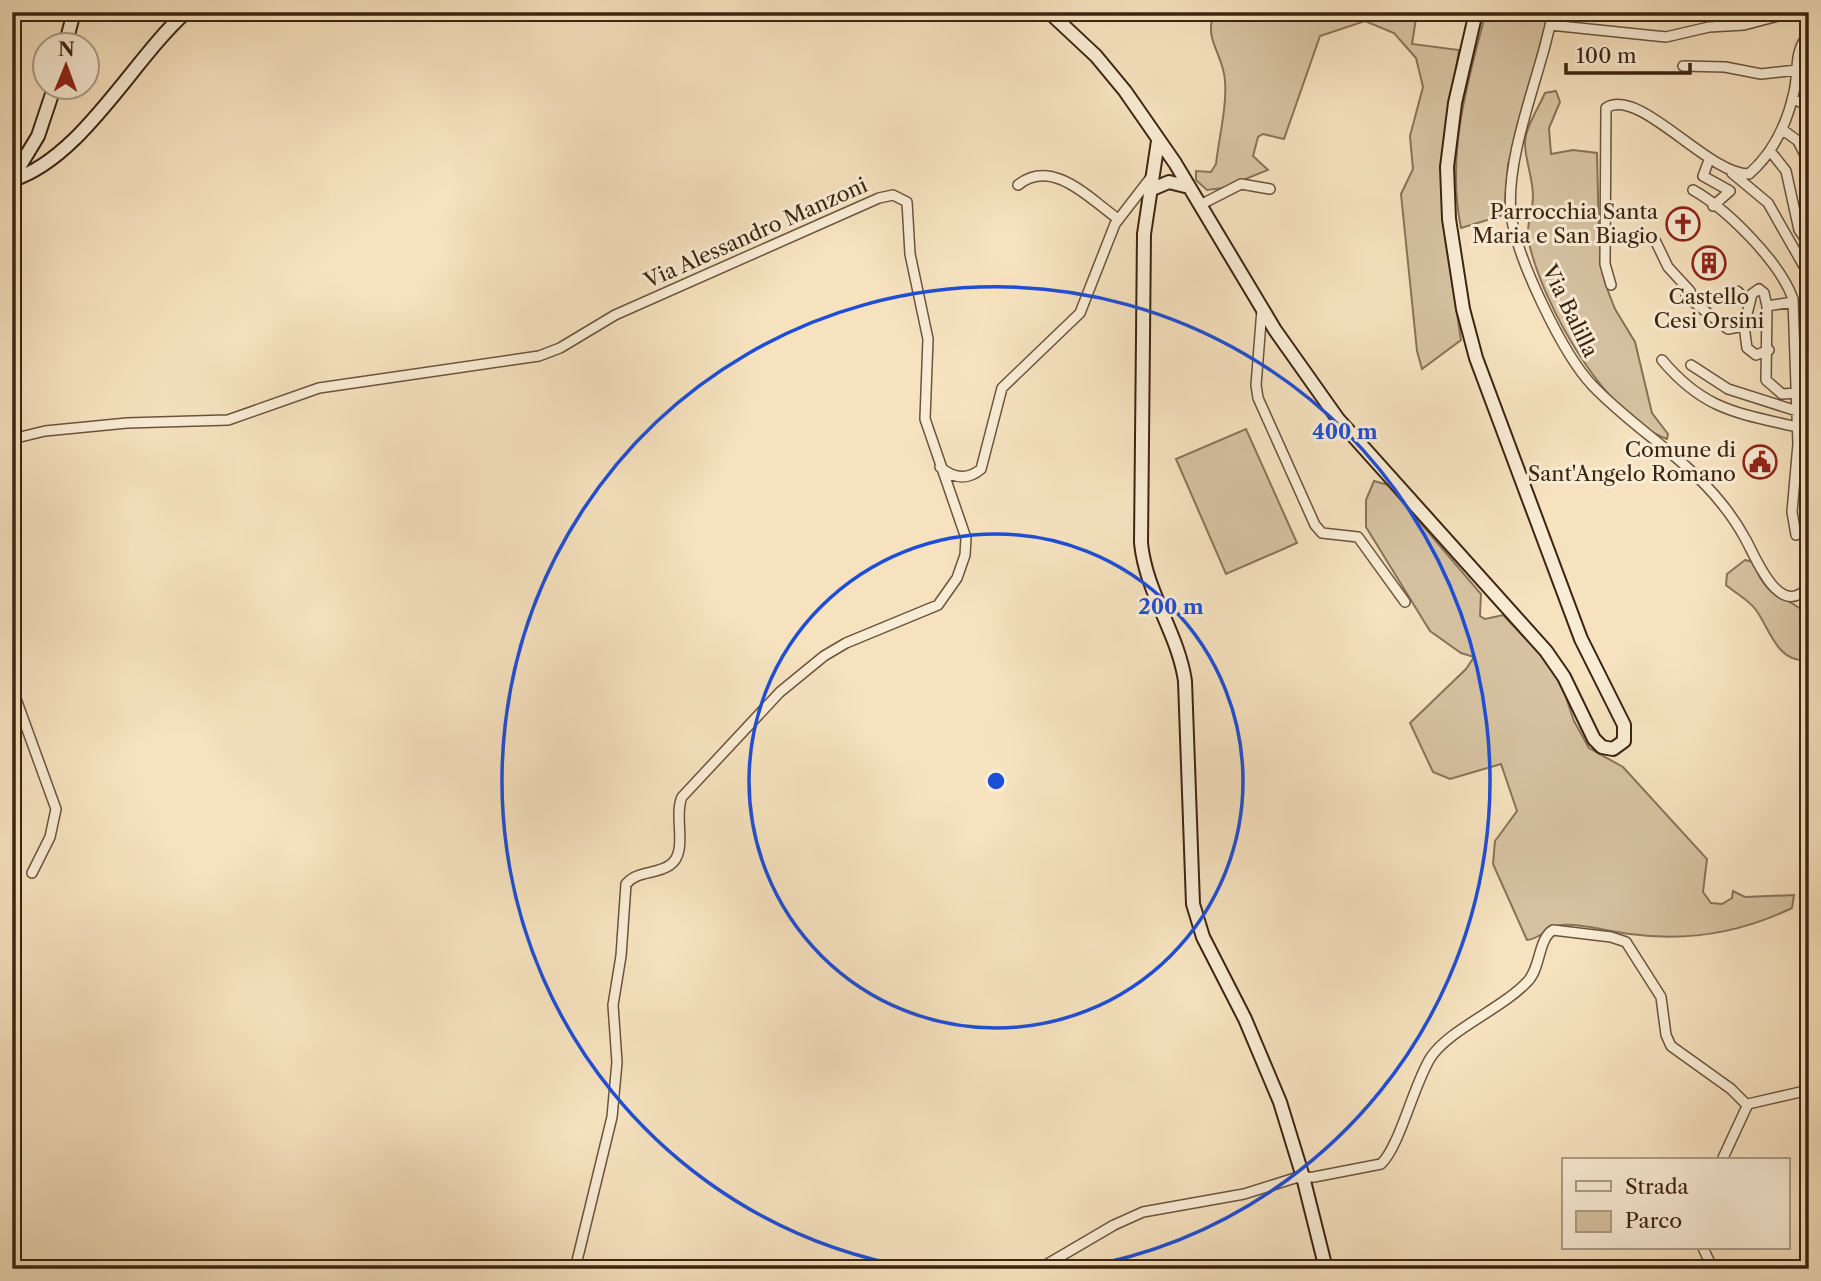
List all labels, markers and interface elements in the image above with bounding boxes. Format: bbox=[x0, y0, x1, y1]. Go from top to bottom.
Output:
north arrow bbox=[32, 32, 102, 102]
scale bar bbox=[1566, 32, 1690, 76]
text: N bbox=[58, 38, 75, 61]
text: 100 m bbox=[1576, 43, 1637, 68]
street label: Via Alessandro Manzoni bbox=[639, 172, 871, 293]
place label: Parrocchia Santa Maria e San Biagio bbox=[1472, 199, 1659, 248]
church icon: Parrocchia Santa Maria e San Biagio bbox=[1664, 205, 1702, 243]
building icon: Castello Cesi Orsini bbox=[1690, 244, 1728, 282]
street label: Via Balilla bbox=[1537, 260, 1604, 362]
place label: Castello Cesi Orsini bbox=[1654, 284, 1764, 333]
text: 400 m bbox=[1312, 419, 1378, 444]
place label: Comune di Sant'Angelo Romano bbox=[1528, 437, 1736, 486]
public building icon: Comune di Sant'Angelo Romano bbox=[1741, 443, 1779, 481]
text: 200 m bbox=[1138, 594, 1204, 619]
centre of rings bbox=[984, 769, 1008, 793]
legend bbox=[1562, 1158, 1790, 1250]
text: Strada bbox=[1625, 1174, 1690, 1199]
text: Parco bbox=[1625, 1208, 1682, 1233]

